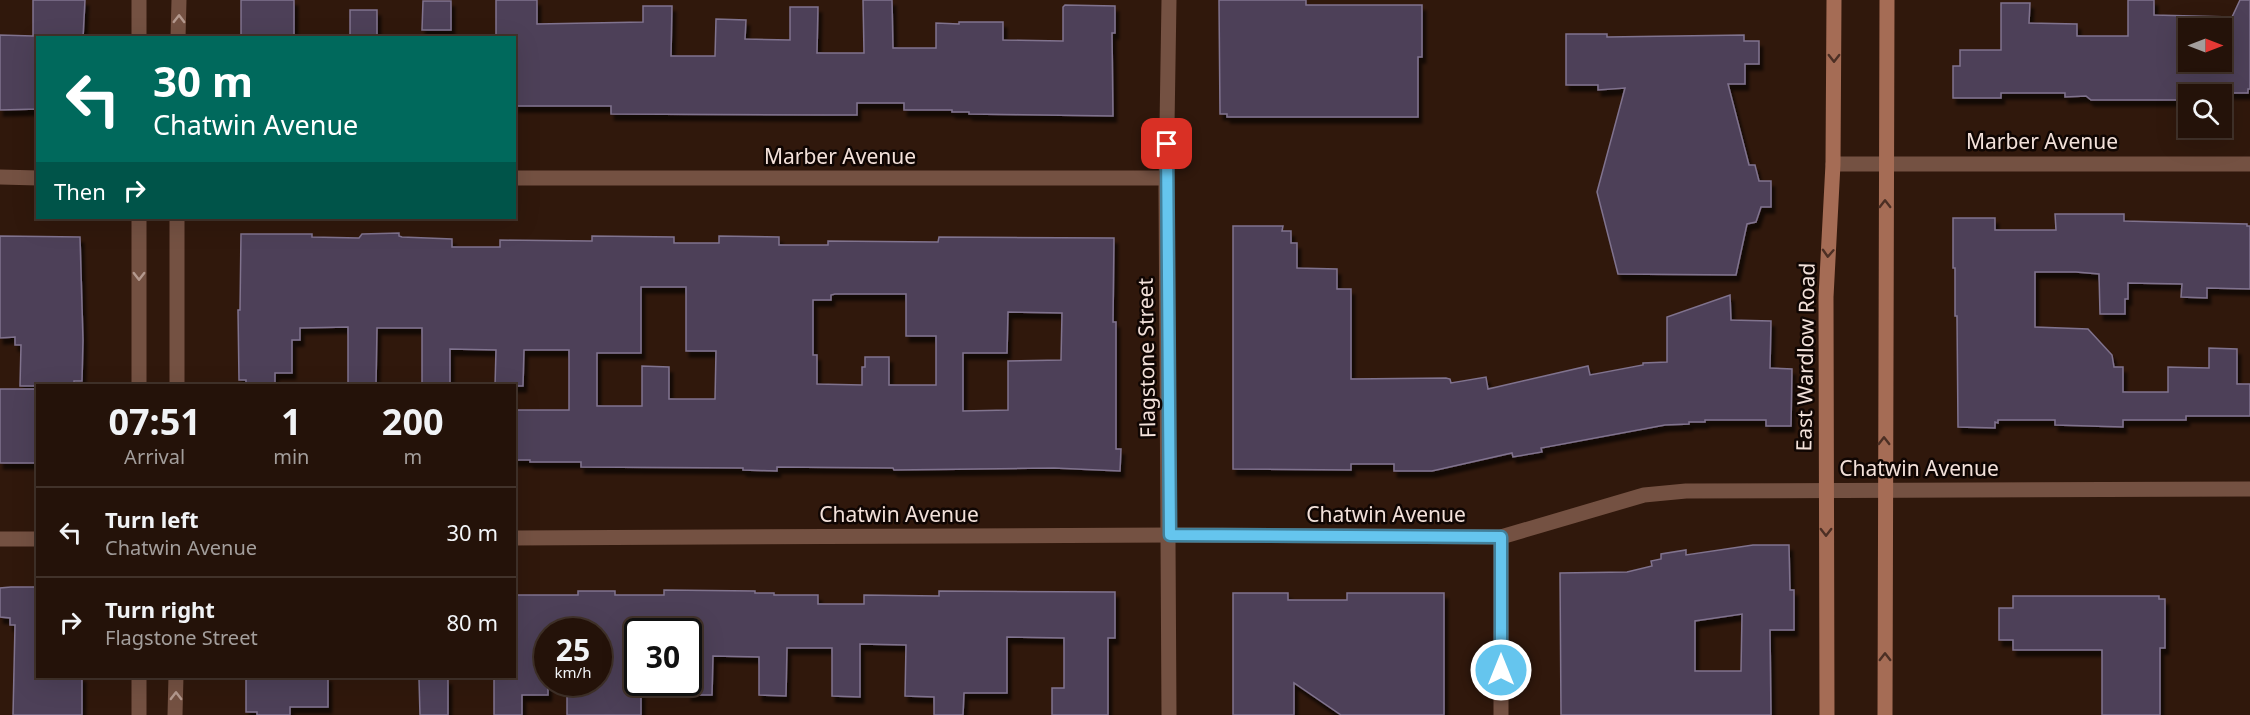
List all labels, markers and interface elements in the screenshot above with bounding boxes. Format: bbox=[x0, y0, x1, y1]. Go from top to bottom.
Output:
one-way arrow bbox=[173, 14, 185, 23]
north arrow bbox=[2178, 18, 2232, 72]
map controls bbox=[2178, 18, 2232, 138]
text: 30 m bbox=[153, 52, 253, 109]
one-way arrow bbox=[1828, 54, 1840, 63]
icon: left bbox=[54, 60, 132, 138]
button: search bbox=[2178, 84, 2232, 138]
text: Chatwin Avenue bbox=[153, 106, 358, 143]
pin bbox=[1141, 118, 1192, 169]
icon: arrive bbox=[1150, 127, 1183, 160]
street label: Marber Avenue bbox=[1966, 127, 2118, 155]
street label: Marber Avenue bbox=[764, 142, 916, 170]
icon: right bbox=[118, 174, 151, 207]
text: Then bbox=[54, 176, 106, 206]
one-way arrow bbox=[1879, 199, 1891, 208]
one-way arrow bbox=[1822, 249, 1835, 258]
street label: East Wardlow Road bbox=[1789, 262, 1821, 452]
one-way arrow bbox=[133, 271, 145, 280]
street label: Flagstone Street bbox=[1131, 277, 1161, 438]
text: 07:51 bbox=[108, 397, 201, 446]
text: 1 bbox=[281, 397, 302, 446]
text: 200 bbox=[382, 397, 444, 446]
one-way arrow bbox=[1878, 436, 1890, 445]
text: Arrival bbox=[124, 443, 185, 470]
text: min bbox=[273, 443, 309, 470]
text: m bbox=[403, 443, 422, 470]
street label: Chatwin Avenue bbox=[1839, 454, 1999, 482]
street label: Chatwin Avenue bbox=[819, 500, 979, 528]
street label: Chatwin Avenue bbox=[1306, 500, 1466, 528]
text: Turn left bbox=[105, 504, 199, 534]
icon: left bbox=[54, 516, 87, 549]
text: 30 m bbox=[447, 517, 498, 547]
one-way arrow bbox=[1820, 528, 1832, 537]
text: Chatwin Avenue bbox=[105, 534, 257, 561]
text: Turn right bbox=[105, 594, 215, 624]
icon: right bbox=[54, 606, 87, 639]
text: 80 m bbox=[447, 607, 498, 637]
speed limit sign: 30 bbox=[624, 618, 702, 696]
text: Flagstone Street bbox=[105, 624, 258, 651]
text: 25 bbox=[556, 629, 590, 670]
position arrow bbox=[1469, 638, 1533, 702]
one-way arrow bbox=[1879, 652, 1891, 661]
text: km/h bbox=[555, 662, 591, 682]
one-way arrow bbox=[169, 691, 182, 700]

